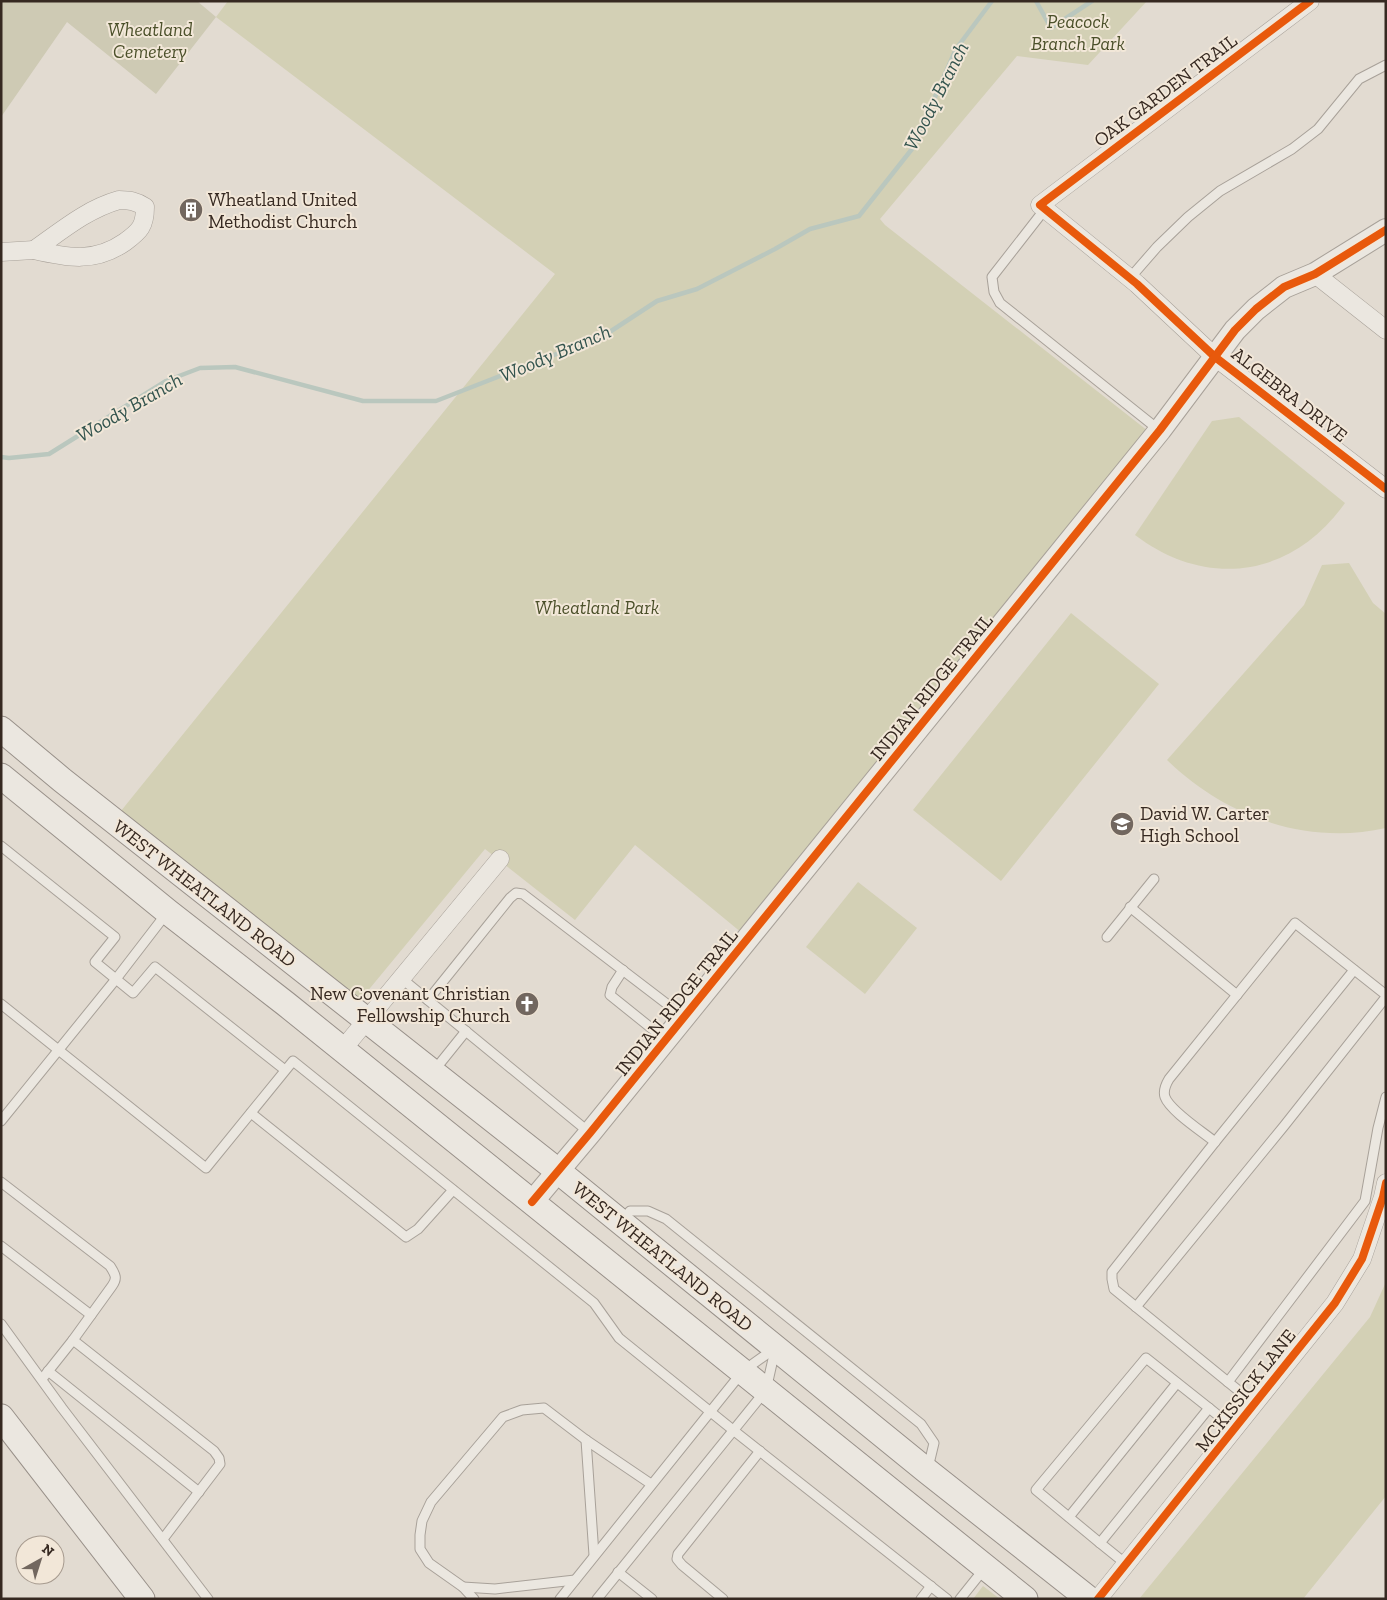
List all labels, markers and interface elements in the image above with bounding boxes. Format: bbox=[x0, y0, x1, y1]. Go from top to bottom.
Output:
park label: Peacock Branch Park bbox=[1031, 10, 1125, 55]
park label: Wheatland Cemetery bbox=[107, 18, 193, 63]
street label: OAK GARDEN TRAIL bbox=[1089, 29, 1242, 152]
water label: Woody Branch bbox=[898, 38, 974, 154]
place label: Wheatland United Methodist Church bbox=[208, 188, 358, 233]
building icon: Wheatland United Methodist Church bbox=[178, 197, 204, 223]
water label: Woody Branch bbox=[496, 319, 614, 387]
street label: ALGEBRA DRIVE bbox=[1227, 342, 1352, 447]
water label: Woody Branch bbox=[72, 367, 186, 447]
park label: Wheatland Park bbox=[535, 596, 659, 619]
street label: INDIAN RIDGE TRAIL bbox=[865, 609, 998, 765]
place label: David W. Carter High School bbox=[1140, 802, 1269, 847]
school or university icon: David W. Carter High School bbox=[1109, 811, 1135, 837]
street label: WEST WHEATLAND ROAD bbox=[109, 815, 301, 972]
street label: INDIAN RIDGE TRAIL bbox=[610, 924, 743, 1080]
place label: New Covenant Christian Fellowship Church bbox=[310, 982, 510, 1027]
church icon: New Covenant Christian Fellowship Church bbox=[514, 991, 540, 1017]
street label: WEST WHEATLAND ROAD bbox=[568, 1177, 758, 1336]
street label: MCKISSICK LANE bbox=[1190, 1324, 1301, 1456]
north arrow bbox=[15, 1535, 65, 1585]
text: N bbox=[38, 1540, 58, 1560]

